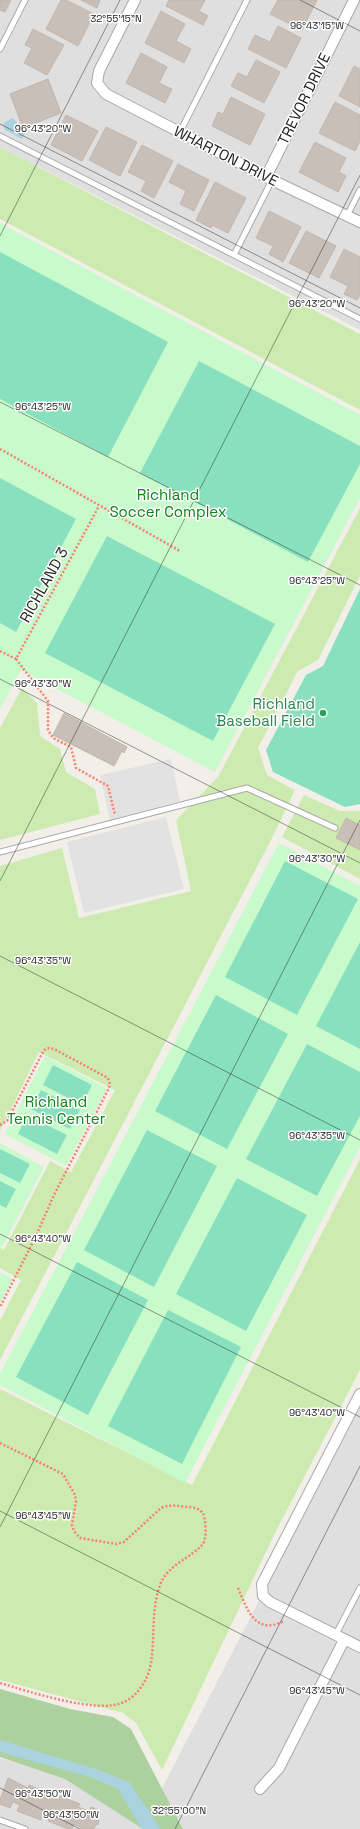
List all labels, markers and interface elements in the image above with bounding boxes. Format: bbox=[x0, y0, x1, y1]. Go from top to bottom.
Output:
text: 32°55'15"N bbox=[90, 12, 142, 25]
text: 96°43'15"W bbox=[290, 19, 344, 32]
street label: TREVOR DRIVE bbox=[273, 50, 334, 148]
street label: WHARTON DRIVE bbox=[171, 121, 282, 190]
text: 96°43'20"W bbox=[15, 122, 71, 135]
text: 96°43'20"W bbox=[289, 297, 345, 310]
text: 96°43'25"W bbox=[15, 400, 71, 413]
park label: Richland Soccer Complex bbox=[109, 485, 227, 521]
street label: RICHLAND 3 bbox=[15, 544, 72, 626]
text: 96°43'25"W bbox=[289, 574, 345, 587]
text: 96°43'30"W bbox=[15, 677, 71, 690]
place label: Richland Baseball Field bbox=[216, 694, 315, 730]
marker: Richland Baseball Field bbox=[318, 708, 328, 718]
text: 96°43'30"W bbox=[289, 852, 345, 865]
text: 96°43'35"W bbox=[15, 954, 71, 967]
park label: Richland Tennis Center bbox=[7, 1092, 106, 1128]
text: 96°43'35"W bbox=[289, 1129, 345, 1142]
text: 96°43'40"W bbox=[15, 1232, 71, 1245]
text: 96°43'40"W bbox=[289, 1406, 345, 1419]
text: 96°43'45"W bbox=[15, 1509, 71, 1522]
text: 96°43'45"W bbox=[289, 1684, 345, 1697]
text: 96°43'50"W bbox=[15, 1787, 71, 1800]
text: 32°55'00"N bbox=[152, 1804, 206, 1817]
text: 96°43'50"W bbox=[43, 1808, 99, 1821]

